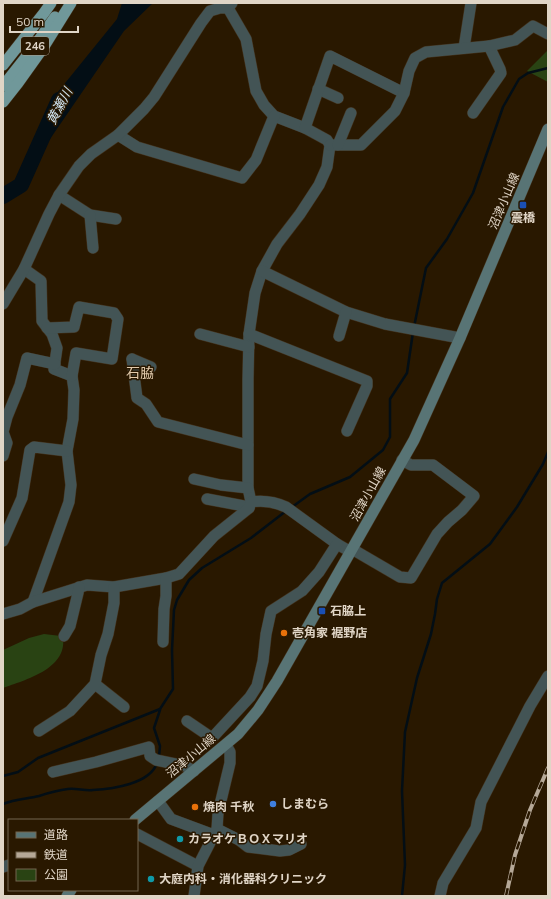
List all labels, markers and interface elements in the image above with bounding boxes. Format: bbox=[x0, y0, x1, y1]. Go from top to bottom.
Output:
scale bar bbox=[10, 8, 78, 34]
text: 50 m bbox=[16, 14, 44, 29]
road number: 246 bbox=[21, 37, 49, 55]
water label: 黄瀬川 bbox=[43, 83, 76, 127]
street label: 沼津小山線 bbox=[485, 170, 522, 231]
marker: 震橋 bbox=[518, 200, 528, 210]
place label: 震橋 bbox=[511, 210, 536, 225]
district label: 石脇 bbox=[126, 364, 154, 382]
street label: 沼津小山線 bbox=[346, 464, 389, 524]
place label: 石脇上 bbox=[330, 603, 366, 618]
marker: 石脇上 bbox=[317, 606, 327, 616]
place label: 壱角家 裾野店 bbox=[292, 625, 367, 640]
marker: 壱角家 裾野店 bbox=[279, 628, 289, 638]
street label: 沼津小山線 bbox=[163, 731, 218, 781]
place label: しまむら bbox=[281, 796, 329, 811]
place label: 焼肉 千秋 bbox=[203, 799, 254, 814]
marker: しまむら bbox=[268, 799, 278, 809]
marker: 焼肉 千秋 bbox=[190, 802, 200, 812]
legend bbox=[8, 819, 138, 891]
text: 道路 bbox=[44, 827, 68, 842]
place label: カラオケＢＯＸマリオ bbox=[188, 831, 308, 846]
marker: カラオケＢＯＸマリオ bbox=[175, 834, 185, 844]
text: 鉄道 bbox=[44, 847, 68, 862]
text: 公園 bbox=[44, 867, 68, 882]
place label: 大庭内科・消化器科クリニック bbox=[159, 871, 327, 886]
marker: 大庭内科・消化器科クリニック bbox=[146, 874, 156, 884]

